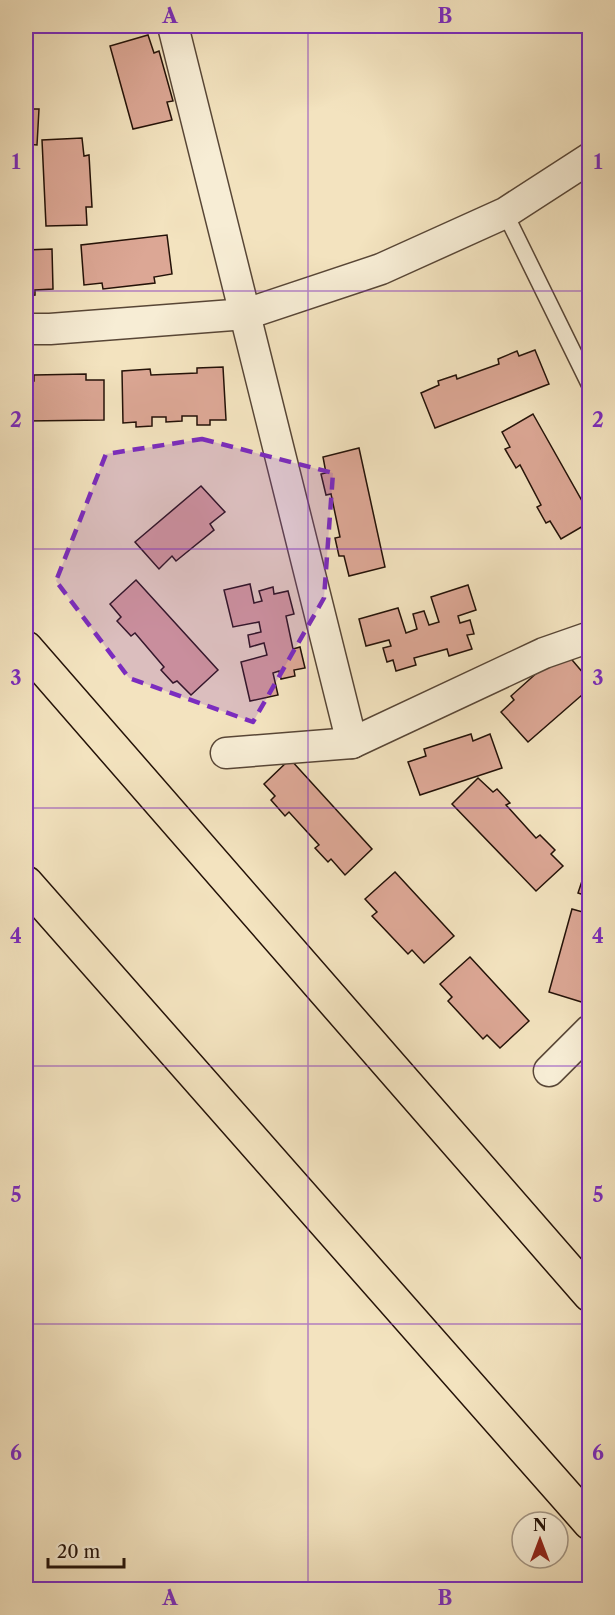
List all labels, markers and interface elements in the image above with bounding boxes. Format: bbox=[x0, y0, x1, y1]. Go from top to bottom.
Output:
text: A bbox=[161, 4, 178, 28]
text: B bbox=[438, 4, 453, 28]
text: 1 bbox=[12, 150, 21, 174]
text: 1 bbox=[594, 150, 603, 174]
text: 2 bbox=[10, 408, 22, 432]
text: 2 bbox=[592, 408, 604, 432]
text: 3 bbox=[10, 666, 22, 690]
text: 3 bbox=[592, 666, 604, 690]
text: 4 bbox=[10, 924, 22, 948]
text: 4 bbox=[592, 924, 604, 948]
text: 5 bbox=[10, 1183, 22, 1207]
text: 5 bbox=[592, 1183, 604, 1207]
text: 6 bbox=[10, 1441, 22, 1465]
text: 6 bbox=[592, 1441, 604, 1465]
north arrow bbox=[510, 1510, 570, 1570]
text: N bbox=[533, 1515, 547, 1535]
scale bar bbox=[48, 1531, 124, 1569]
text: 20 m bbox=[57, 1541, 101, 1563]
text: A bbox=[161, 1586, 178, 1610]
text: B bbox=[438, 1586, 453, 1610]

